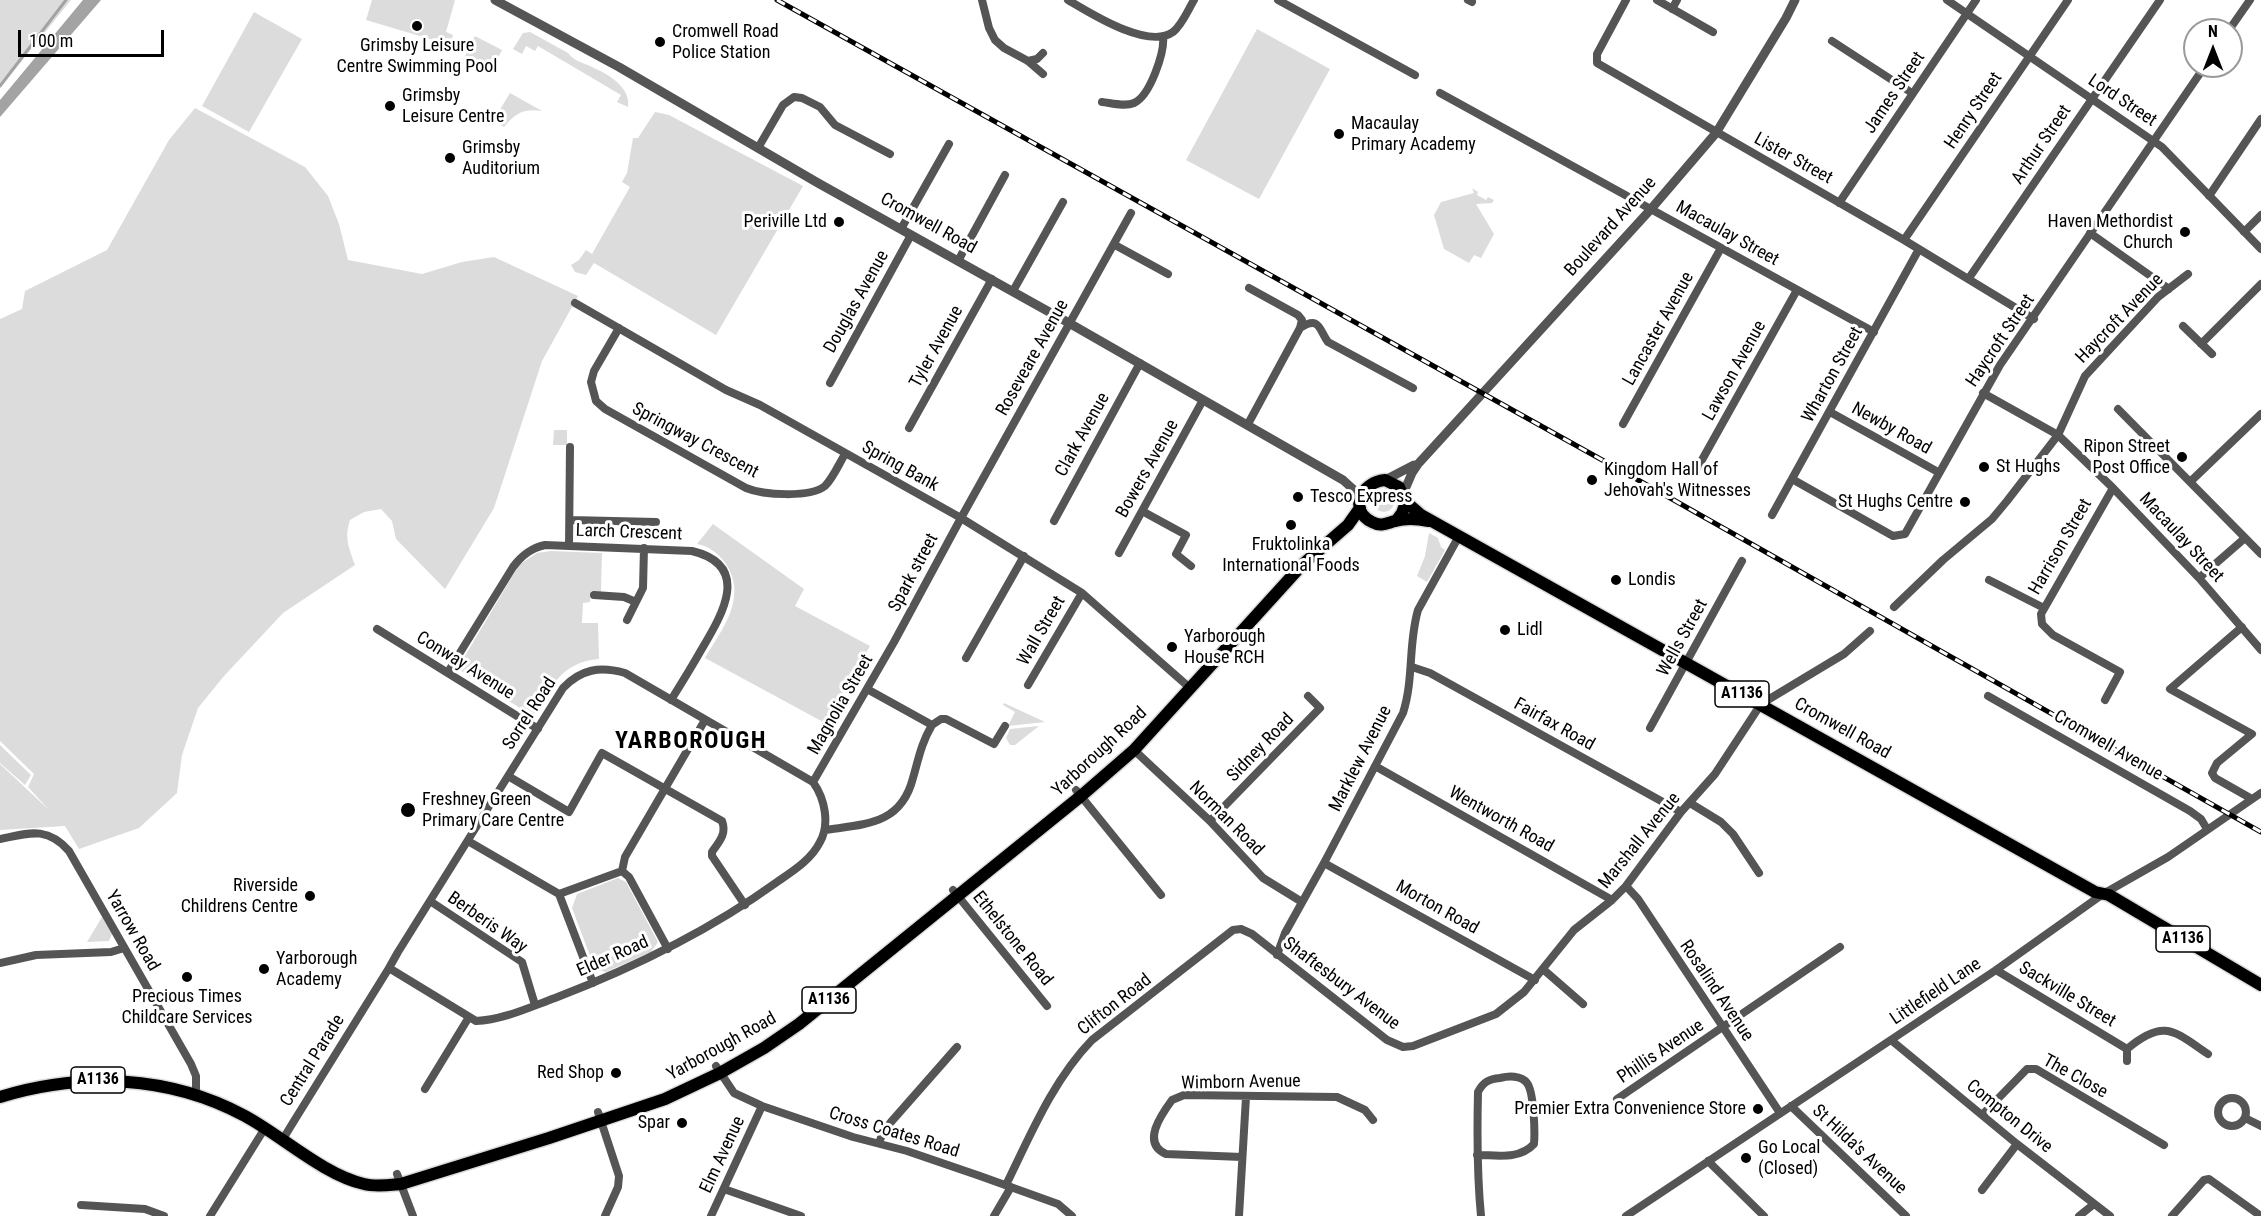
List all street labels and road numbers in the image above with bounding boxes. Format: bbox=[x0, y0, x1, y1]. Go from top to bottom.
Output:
street label: James Street bbox=[1860, 48, 1930, 138]
street label: Henry Street bbox=[1941, 69, 2007, 153]
street label: Lord Street bbox=[2084, 70, 2160, 132]
street label: Arthur Street bbox=[2008, 101, 2076, 189]
street label: Lister Street bbox=[1750, 129, 1836, 189]
street label: Boulevard Avenue bbox=[1561, 173, 1661, 281]
street label: Cromwell Road bbox=[876, 189, 980, 259]
street label: Macaulay Street bbox=[1672, 197, 1782, 271]
street label: Douglas Avenue bbox=[820, 247, 894, 357]
street label: Lancaster Avenue bbox=[1619, 269, 1699, 389]
street label: Haycroft Avenue bbox=[2072, 270, 2168, 368]
street label: Haycroft Street bbox=[1962, 291, 2040, 391]
street label: Roseveare Avenue bbox=[992, 296, 1074, 420]
street label: Tyler Avenue bbox=[906, 302, 968, 392]
street label: Lawson Avenue bbox=[1699, 317, 1771, 425]
street label: Wharton Street bbox=[1798, 323, 1868, 427]
street label: Clark Avenue bbox=[1051, 389, 1115, 481]
street label: Newby Road bbox=[1847, 398, 1935, 460]
street label: Springway Crescent bbox=[628, 399, 762, 483]
street label: Bowers Avenue bbox=[1112, 416, 1184, 522]
street label: Spring Bank bbox=[858, 437, 942, 497]
street label: Macaulay Street bbox=[2134, 489, 2228, 587]
street label: Harrison Street bbox=[2025, 495, 2097, 599]
street label: Larch Crescent bbox=[575, 520, 683, 546]
street label: Spark street bbox=[884, 530, 944, 616]
street label: Wall Street bbox=[1013, 592, 1071, 670]
street label: Wells Street bbox=[1653, 596, 1713, 680]
street label: Conway Avenue bbox=[412, 627, 518, 705]
street label: Magnolia Street bbox=[804, 651, 878, 759]
street label: Sorrel Road bbox=[499, 674, 561, 754]
road number: A1136 bbox=[1715, 681, 1769, 707]
street label: Fairfax Road bbox=[1510, 694, 1598, 756]
street label: Cromwell Road bbox=[1790, 694, 1894, 764]
street label: Marklew Avenue bbox=[1325, 702, 1397, 816]
street label: Yarborough Road bbox=[1048, 703, 1152, 801]
street label: Cromwell Avenue bbox=[2050, 706, 2166, 786]
street label: Sidney Road bbox=[1223, 709, 1299, 787]
street label: Norman Road bbox=[1184, 777, 1268, 861]
street label: Wentworth Road bbox=[1445, 782, 1557, 858]
street label: Marshall Avenue bbox=[1595, 789, 1685, 893]
street label: Morton Road bbox=[1392, 876, 1482, 940]
street label: Yarrow Road bbox=[100, 887, 164, 975]
street label: Ethelstone Road bbox=[967, 887, 1057, 991]
street label: Berberis Way bbox=[443, 888, 531, 958]
road number: A1136 bbox=[2156, 926, 2210, 952]
street label: Elder Road bbox=[574, 932, 652, 982]
street label: Shaftesbury Avenue bbox=[1278, 933, 1404, 1035]
street label: Rosalind Avenue bbox=[1674, 936, 1758, 1046]
street label: Littlefield Lane bbox=[1887, 954, 1985, 1030]
street label: Sackville Street bbox=[2015, 958, 2119, 1032]
street label: Clifton Road bbox=[1074, 970, 1156, 1040]
road number: A1136 bbox=[802, 987, 856, 1013]
street label: Yarborough Road bbox=[664, 1008, 780, 1086]
street label: Central Parade bbox=[276, 1011, 350, 1111]
street label: Phillis Avenue bbox=[1614, 1015, 1708, 1089]
street label: The Close bbox=[2039, 1050, 2111, 1104]
road number: A1136 bbox=[71, 1067, 125, 1093]
street label: Wimborn Avenue bbox=[1181, 1071, 1301, 1095]
street label: Compton Drive bbox=[1962, 1076, 2056, 1158]
street label: St Hilda's Avenue bbox=[1807, 1101, 1911, 1199]
street label: Cross Coates Road bbox=[826, 1103, 962, 1163]
street label: Elm Avenue bbox=[696, 1113, 750, 1197]

